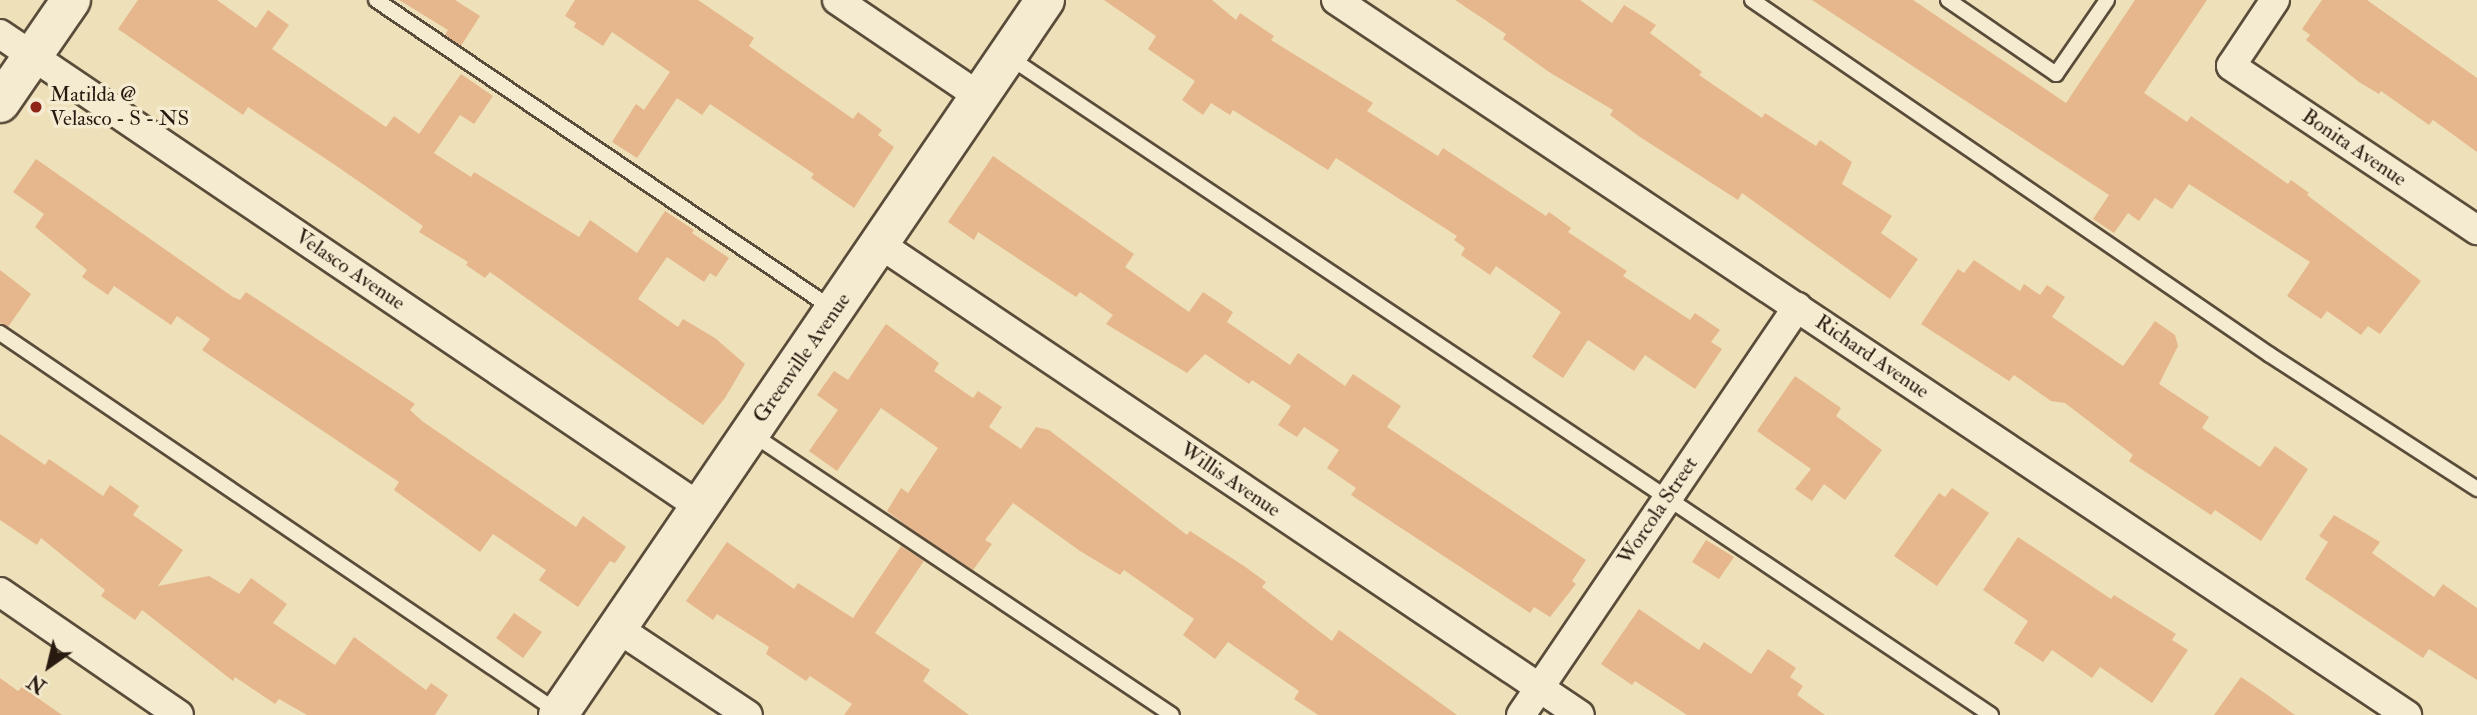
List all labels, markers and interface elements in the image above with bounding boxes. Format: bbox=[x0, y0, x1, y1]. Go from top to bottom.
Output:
place label: Matilda @ Velasco - S - NS bbox=[50, 82, 189, 132]
marker: Matilda @ Velasco - S - NS bbox=[28, 99, 44, 115]
street label: Bonita Avenue bbox=[2297, 104, 2411, 192]
street label: Velasco Avenue bbox=[290, 224, 410, 316]
street label: Greenville Avenue bbox=[748, 288, 856, 428]
street label: Richard Avenue bbox=[1810, 310, 1934, 404]
street label: Willis Avenue bbox=[1175, 437, 1285, 523]
street label: Worcola Street bbox=[1613, 452, 1703, 570]
north arrow bbox=[14, 631, 84, 701]
text: N bbox=[23, 669, 51, 698]

